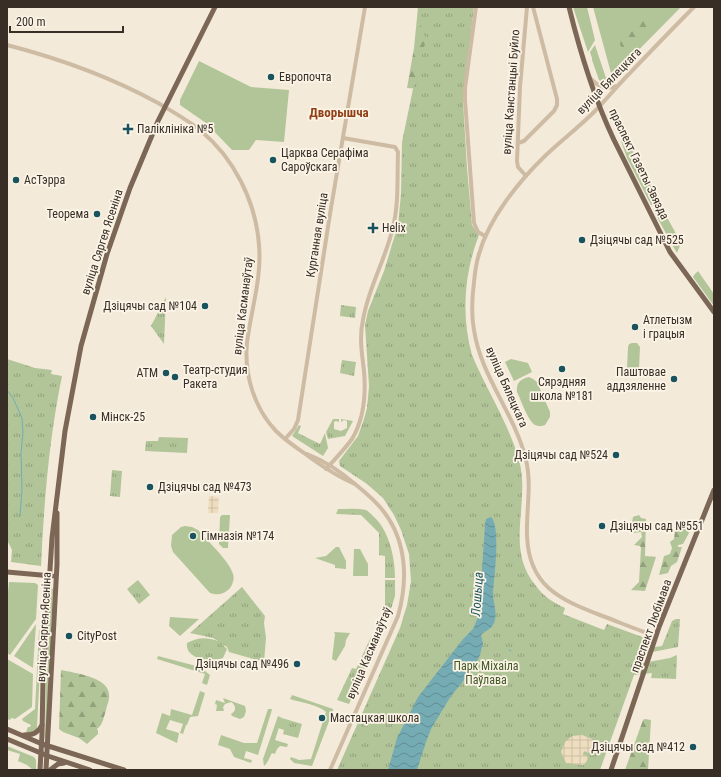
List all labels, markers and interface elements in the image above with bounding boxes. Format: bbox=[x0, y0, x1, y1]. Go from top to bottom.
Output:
scale bar bbox=[10, 8, 123, 34]
text: 200 m bbox=[16, 15, 46, 29]
street label: вуліца Канстанцыі Буйло bbox=[500, 29, 522, 155]
street label: вуліца Бялецкага bbox=[574, 45, 644, 117]
place label: Европочта bbox=[279, 70, 332, 84]
marker: Европочта bbox=[266, 72, 276, 82]
district label: Дворышча bbox=[309, 105, 369, 120]
street label: праспект Газеты Звязда bbox=[606, 106, 672, 222]
place label: Паліклініка №5 bbox=[137, 122, 213, 136]
marker: Паліклініка №5 bbox=[122, 123, 134, 135]
place label: Царква Серафіма Сароўскага bbox=[281, 146, 369, 174]
marker: Царква Серафіма Сароўскага bbox=[268, 155, 278, 165]
place label: АсТэрра bbox=[24, 173, 65, 187]
marker: АсТэрра bbox=[11, 175, 21, 185]
street label: вуліца Сяргея Ясеніна bbox=[78, 187, 126, 297]
street label: Курганная вуліца bbox=[303, 191, 331, 278]
place label: Теорема bbox=[47, 207, 89, 221]
marker: Теорема bbox=[92, 209, 102, 219]
place label: Helix bbox=[382, 221, 406, 235]
marker: Helix bbox=[367, 222, 379, 234]
place label: Дзіцячы сад №525 bbox=[590, 233, 684, 247]
marker: Дзіцячы сад №525 bbox=[577, 235, 587, 245]
street label: вуліца Касманаўтаў bbox=[230, 256, 256, 356]
place label: Дзіцячы сад №104 bbox=[103, 299, 197, 313]
marker: Дзіцячы сад №104 bbox=[200, 301, 210, 311]
place label: Атлетызм і грацыя bbox=[643, 313, 692, 341]
marker: Атлетызм і грацыя bbox=[630, 322, 640, 332]
street label: вуліца Бялецкага bbox=[483, 345, 531, 430]
place label: Театр-студия Ракета bbox=[183, 363, 248, 391]
marker: Сярэдняя школа №181 bbox=[557, 364, 567, 374]
place label: Паштовае аддзяленне bbox=[607, 365, 666, 393]
place label: АТМ bbox=[137, 366, 158, 380]
marker: АТМ bbox=[161, 368, 171, 378]
marker: Театр-студия Ракета bbox=[170, 372, 180, 382]
marker: Паштовае аддзяленне bbox=[669, 374, 679, 384]
place label: Сярэдняя школа №181 bbox=[530, 375, 594, 403]
place label: Мінск-25 bbox=[101, 410, 145, 424]
marker: Мінск-25 bbox=[88, 412, 98, 422]
place label: Дзіцячы сад №524 bbox=[514, 448, 608, 462]
marker: Дзіцячы сад №524 bbox=[611, 450, 621, 460]
place label: Дзіцячы сад №473 bbox=[158, 480, 252, 494]
marker: Дзіцячы сад №473 bbox=[145, 482, 155, 492]
place label: Дзіцячы сад №551 bbox=[610, 519, 704, 533]
marker: Дзіцячы сад №551 bbox=[597, 521, 607, 531]
place label: Гімназія №174 bbox=[201, 529, 274, 543]
marker: Гімназія №174 bbox=[188, 531, 198, 541]
street label: вуліца Сяргея Ясеніна bbox=[34, 571, 54, 682]
water label: Лошыца bbox=[468, 571, 486, 618]
street label: праспект Любімава bbox=[628, 577, 674, 675]
street label: вуліца Касманаўтаў bbox=[343, 605, 395, 701]
place label: CityPost bbox=[77, 629, 117, 643]
marker: CityPost bbox=[64, 631, 74, 641]
place label: Дзіцячы сад №496 bbox=[195, 657, 289, 671]
marker: Дзіцячы сад №496 bbox=[292, 659, 302, 669]
park label: Парк Міхаіла Паўлава bbox=[453, 659, 519, 687]
place label: Мастацкая школа bbox=[330, 711, 420, 725]
marker: Мастацкая школа bbox=[317, 713, 327, 723]
place label: Дзіцячы сад №412 bbox=[591, 740, 685, 754]
marker: Дзіцячы сад №412 bbox=[688, 742, 698, 752]

